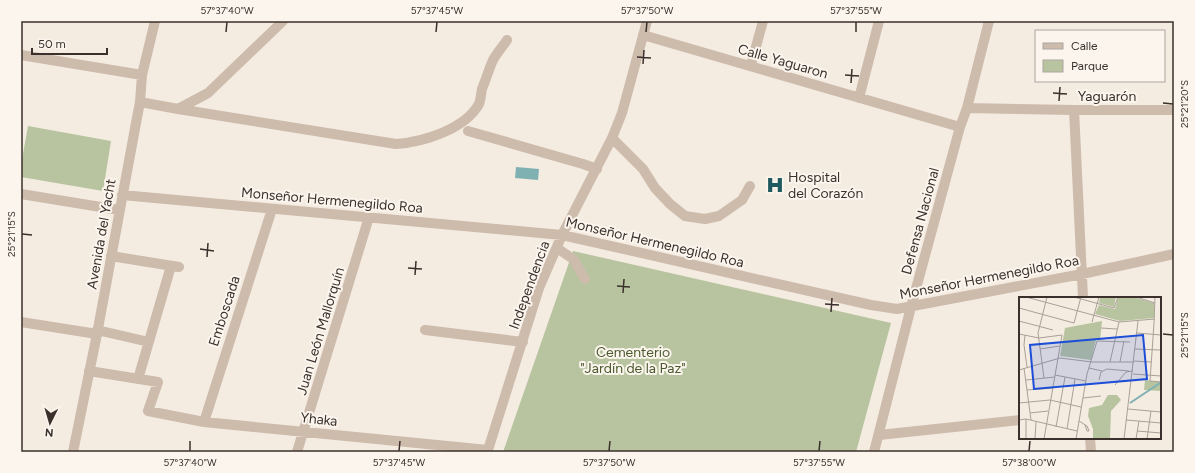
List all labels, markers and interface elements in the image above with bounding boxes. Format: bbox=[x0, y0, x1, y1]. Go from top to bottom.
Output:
text: 57°37'40"W bbox=[200, 4, 254, 17]
text: 57°37'45"W bbox=[411, 4, 464, 17]
text: 57°37'50"W bbox=[621, 4, 674, 17]
text: 57°37'55"W bbox=[830, 4, 882, 17]
scale bar bbox=[32, 30, 107, 56]
legend bbox=[1035, 30, 1165, 82]
text: 50 m bbox=[38, 37, 66, 51]
text: Calle bbox=[1071, 39, 1098, 53]
street label: Calle Yaguaron bbox=[736, 40, 830, 83]
text: Parque bbox=[1071, 59, 1109, 73]
text: 25°21'20"S bbox=[1178, 80, 1191, 128]
street label: Yaguarón bbox=[1078, 88, 1136, 105]
street label: Defensa Nacional bbox=[898, 166, 943, 276]
place label: Hospital del Corazón bbox=[788, 169, 863, 202]
hospital icon: Hospital del Corazón bbox=[765, 175, 785, 195]
street label: Avenida del Yacht bbox=[83, 178, 120, 291]
street label: Monseñor Hermenegildo Roa bbox=[240, 184, 424, 217]
text: 25°21'15"S bbox=[5, 211, 18, 257]
street label: Monseñor Hermenegildo Roa bbox=[564, 214, 746, 271]
street label: Independencia bbox=[506, 239, 553, 332]
street label: Monseñor Hermenegildo Roa bbox=[898, 252, 1080, 303]
street label: Juan León Mallorquín bbox=[293, 265, 348, 397]
street label: Emboscada bbox=[205, 274, 244, 349]
inset map bbox=[1019, 297, 1161, 439]
text: 25°21'15"S bbox=[1178, 312, 1191, 358]
park label: Cementerio "Jardín de la Paz" bbox=[580, 344, 686, 377]
north arrow bbox=[30, 403, 70, 443]
street label: Yhaka bbox=[300, 409, 338, 430]
text: N bbox=[44, 426, 54, 439]
text: 57°37'40"W bbox=[163, 456, 217, 469]
text: 57°37'45"W bbox=[373, 456, 426, 469]
text: 57°37'50"W bbox=[583, 456, 636, 469]
text: 57°37'55"W bbox=[793, 456, 845, 469]
text: 57°38'00"W bbox=[1002, 456, 1056, 469]

